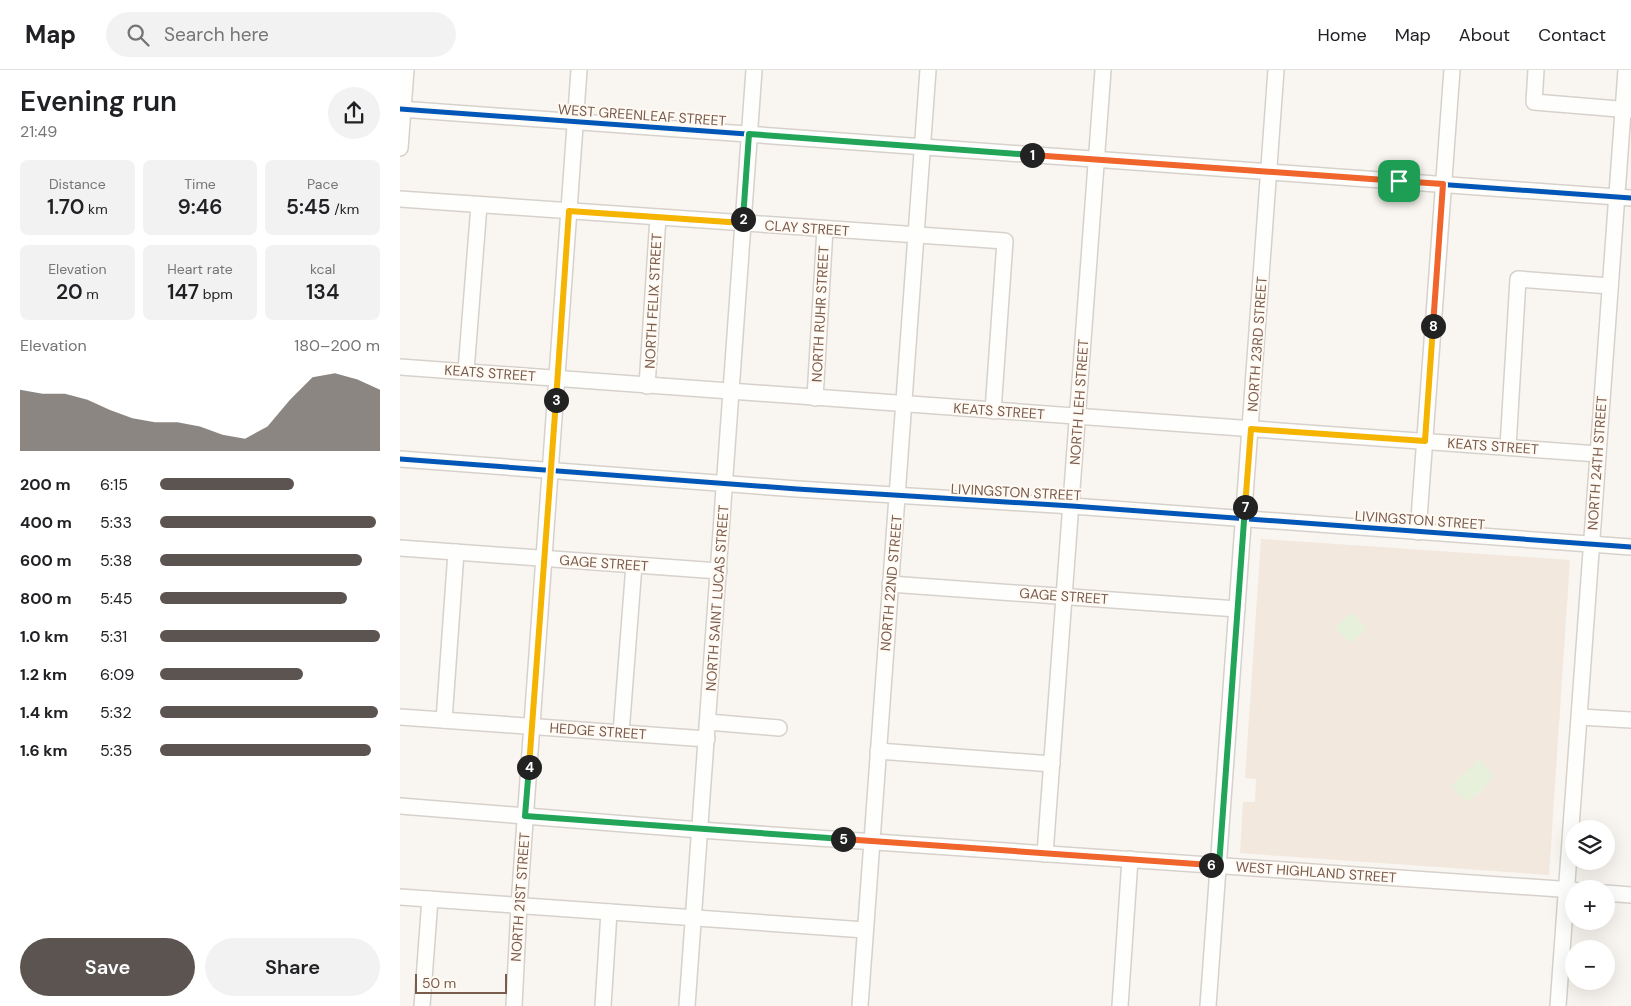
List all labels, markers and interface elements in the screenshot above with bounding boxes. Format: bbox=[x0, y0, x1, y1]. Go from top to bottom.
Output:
search box bbox=[106, 12, 456, 57]
text: Map bbox=[25, 19, 76, 50]
icon: search bbox=[124, 21, 152, 49]
text: Search here bbox=[164, 22, 269, 47]
text: Home bbox=[1317, 23, 1367, 47]
text: Map bbox=[1395, 23, 1431, 47]
text: About bbox=[1459, 23, 1510, 47]
text: Contact bbox=[1538, 23, 1606, 47]
text: Evening run bbox=[20, 83, 177, 120]
button: share bbox=[328, 87, 380, 139]
street label: WEST GREENLEAF STREET bbox=[557, 100, 727, 130]
text: 21:49 bbox=[20, 121, 57, 142]
pin: 1 bbox=[1020, 142, 1044, 168]
text: 1 bbox=[1030, 146, 1035, 164]
pin bbox=[1378, 160, 1420, 202]
icon: arrive bbox=[1385, 167, 1413, 195]
text: Distance bbox=[49, 175, 106, 193]
text: Time bbox=[184, 175, 216, 193]
text: Pace bbox=[307, 175, 338, 193]
text: 1.70 bbox=[47, 193, 84, 221]
text: 9:46 bbox=[177, 193, 223, 221]
text: 5:45 bbox=[286, 193, 330, 221]
text: km bbox=[84, 200, 108, 218]
text: /km bbox=[330, 200, 359, 218]
pin: 2 bbox=[730, 206, 756, 232]
text: 2 bbox=[739, 210, 748, 228]
street label: CLAY STREET bbox=[764, 216, 850, 240]
street label: NORTH FELIX STREET bbox=[640, 233, 666, 369]
street label: NORTH RUHR STREET bbox=[807, 245, 833, 383]
text: Elevation bbox=[48, 260, 107, 278]
text: Heart rate bbox=[167, 260, 233, 278]
text: kcal bbox=[310, 260, 335, 278]
street label: NORTH 23RD STREET bbox=[1243, 276, 1271, 412]
text: 20 bbox=[56, 278, 83, 306]
text: 147 bbox=[167, 278, 199, 306]
text: 134 bbox=[306, 278, 339, 306]
text: m bbox=[83, 285, 99, 303]
text: bpm bbox=[199, 285, 233, 303]
pin: 8 bbox=[1420, 314, 1446, 338]
text: 8 bbox=[1429, 317, 1438, 335]
text: Elevation bbox=[20, 335, 87, 356]
text: 180–200 m bbox=[294, 335, 380, 356]
street label: NORTH LEH STREET bbox=[1066, 338, 1092, 466]
street label: KEATS STREET bbox=[444, 361, 536, 385]
pin: 3 bbox=[544, 388, 568, 412]
text: 3 bbox=[552, 391, 561, 409]
street label: NORTH 24TH STREET bbox=[1583, 395, 1611, 531]
street label: KEATS STREET bbox=[953, 399, 1045, 423]
street label: KEATS STREET bbox=[1447, 434, 1539, 458]
text: 200 m bbox=[20, 474, 71, 495]
text: 6:15 bbox=[100, 474, 128, 495]
street label: LIVINGSTON STREET bbox=[950, 480, 1082, 504]
pin: 7 bbox=[1232, 494, 1258, 520]
text: 7 bbox=[1242, 498, 1249, 516]
street label: NORTH SAINT LUCAS STREET bbox=[702, 504, 732, 692]
street label: LIVINGSTON STREET bbox=[1354, 506, 1486, 534]
text: 400 m bbox=[20, 512, 72, 533]
text: 5:33 bbox=[100, 512, 132, 533]
street label: NORTH 22ND STREET bbox=[876, 514, 906, 652]
text: 600 m bbox=[20, 550, 72, 571]
text: 5:38 bbox=[100, 550, 132, 571]
street label: GAGE STREET bbox=[559, 551, 649, 575]
street label: GAGE STREET bbox=[1019, 584, 1109, 608]
text: 800 m bbox=[20, 588, 71, 609]
text: 5:45 bbox=[100, 588, 132, 609]
text: 1.0 km bbox=[20, 626, 69, 647]
text: 5:31 bbox=[100, 626, 127, 647]
text: 1.2 km bbox=[20, 664, 67, 685]
text: 6:09 bbox=[100, 664, 134, 685]
text: 1.4 km bbox=[20, 702, 68, 723]
text: 5:32 bbox=[100, 702, 132, 723]
street label: HEDGE STREET bbox=[549, 719, 647, 743]
text: 1.6 km bbox=[20, 740, 68, 761]
text: 5:35 bbox=[100, 740, 132, 761]
pin: 4 bbox=[516, 754, 542, 780]
text: 4 bbox=[525, 758, 534, 776]
map controls bbox=[1565, 820, 1615, 990]
button: layers bbox=[1565, 820, 1615, 870]
pin: 5 bbox=[830, 826, 856, 852]
text: 5 bbox=[839, 830, 848, 848]
street label: NORTH 21ST STREET bbox=[507, 832, 534, 962]
pin: 6 bbox=[1198, 852, 1224, 878]
text: 6 bbox=[1207, 856, 1216, 874]
street label: WEST HIGHLAND STREET bbox=[1235, 857, 1397, 887]
button: + bbox=[1565, 880, 1615, 930]
button: Save bbox=[20, 938, 195, 996]
button: Share bbox=[205, 938, 380, 996]
button: − bbox=[1565, 940, 1615, 990]
scale bar bbox=[415, 971, 508, 994]
text: 50 m bbox=[422, 974, 456, 992]

